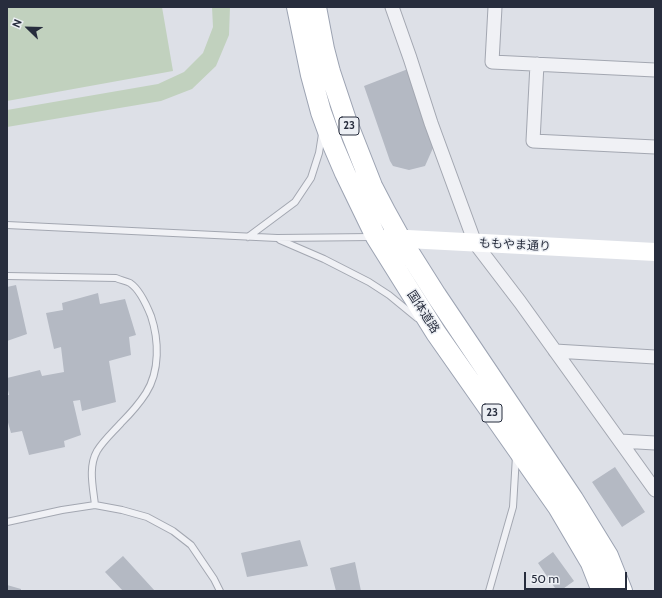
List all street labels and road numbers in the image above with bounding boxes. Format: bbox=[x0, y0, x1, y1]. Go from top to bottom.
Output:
road number: 23 bbox=[339, 117, 359, 135]
street label: ももやま通り bbox=[479, 236, 551, 254]
street label: 国体道路 bbox=[404, 288, 442, 336]
road number: 23 bbox=[482, 404, 502, 422]

